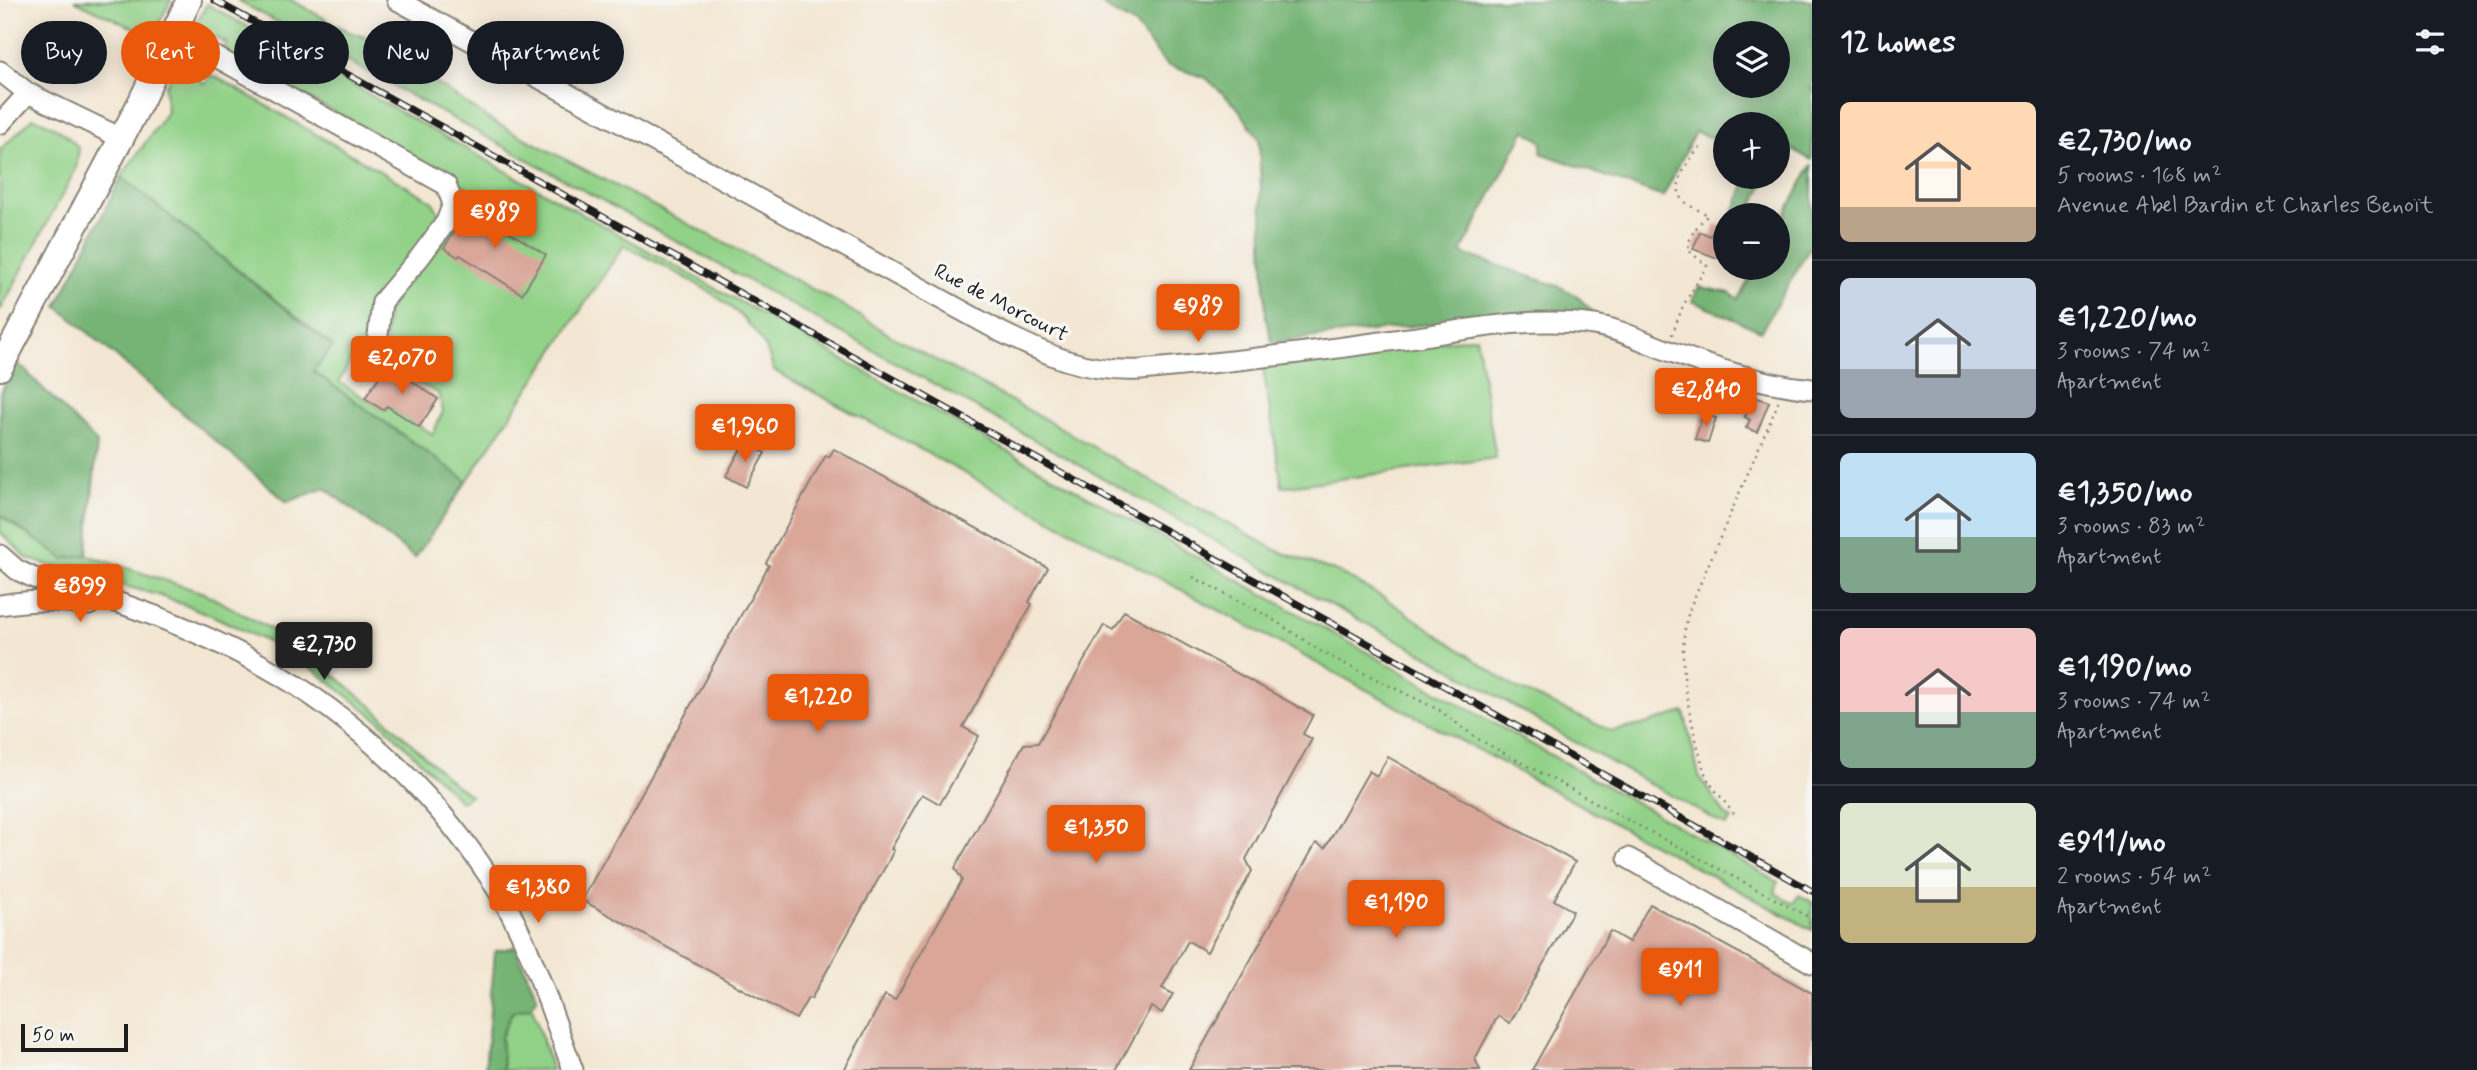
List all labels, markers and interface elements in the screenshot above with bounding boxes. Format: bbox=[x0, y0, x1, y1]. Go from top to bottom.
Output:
chip: Buy bbox=[21, 21, 107, 84]
chip: Rent bbox=[121, 21, 220, 84]
chip: Filters bbox=[234, 21, 349, 84]
chip: New bbox=[363, 21, 453, 84]
chip: Apartment bbox=[467, 21, 624, 84]
map controls bbox=[1713, 21, 1790, 280]
button: layers bbox=[1713, 21, 1790, 98]
text: 12 homes bbox=[1840, 23, 1956, 62]
icon: filters bbox=[2411, 23, 2449, 61]
button: + bbox=[1713, 112, 1790, 189]
text: €2,730/mo bbox=[2057, 122, 2192, 161]
icon: home bbox=[1896, 130, 1980, 214]
text: 5 rooms · 168 m² bbox=[2057, 161, 2222, 191]
pin: €989 bbox=[454, 190, 536, 250]
text: Avenue Abel Bardin et Charles Benoït bbox=[2057, 191, 2434, 221]
text: €989 bbox=[469, 198, 521, 228]
button: − bbox=[1713, 203, 1790, 280]
street label: Rue de Morcourt bbox=[929, 257, 1073, 349]
pin: €989 bbox=[1157, 284, 1239, 344]
text: €989 bbox=[1172, 292, 1224, 322]
text: €1,220/mo bbox=[2057, 298, 2197, 337]
icon: home bbox=[1896, 306, 1980, 390]
pin: €2,070 bbox=[345, 336, 459, 396]
text: 3 rooms · 74 m² bbox=[2057, 337, 2211, 367]
text: €2,070 bbox=[367, 344, 437, 374]
text: Apartment bbox=[2057, 367, 2162, 397]
pin: €2,840 bbox=[1649, 368, 1763, 428]
text: €2,840 bbox=[1671, 376, 1741, 406]
pin: €1,960 bbox=[688, 405, 802, 464]
text: €1,960 bbox=[711, 412, 779, 442]
text: €1,350/mo bbox=[2057, 473, 2193, 512]
icon: home bbox=[1896, 481, 1980, 565]
text: 3 rooms · 83 m² bbox=[2057, 512, 2205, 542]
text: Apartment bbox=[2057, 542, 2162, 572]
pin: €899 bbox=[39, 564, 121, 624]
text: €899 bbox=[53, 572, 107, 602]
pin: €2,730 bbox=[267, 622, 381, 682]
text: €2,730 bbox=[291, 630, 357, 660]
text: €1,190/mo bbox=[2057, 648, 2192, 687]
icon: home bbox=[1896, 656, 1980, 740]
pin: €1,220 bbox=[761, 674, 875, 734]
text: €1,220 bbox=[783, 682, 853, 712]
text: 3 rooms · 74 m² bbox=[2057, 687, 2211, 717]
text: Apartment bbox=[2057, 717, 2162, 747]
pin: €1,350 bbox=[1039, 806, 1153, 865]
text: €1,350 bbox=[1063, 813, 1129, 843]
text: €911/mo bbox=[2057, 823, 2166, 862]
icon: home bbox=[1896, 831, 1980, 915]
text: 2 rooms · 54 m² bbox=[2057, 862, 2211, 892]
pin: €1,380 bbox=[481, 866, 595, 925]
text: €1,380 bbox=[505, 873, 571, 903]
pin: €1,190 bbox=[1339, 880, 1453, 940]
text: €1,190 bbox=[1363, 888, 1429, 918]
text: Apartment bbox=[2057, 892, 2162, 922]
pin: €911 bbox=[1639, 948, 1721, 1008]
text: €911 bbox=[1657, 956, 1703, 986]
scale bar bbox=[21, 1021, 128, 1053]
text: 50 m bbox=[32, 1023, 75, 1048]

